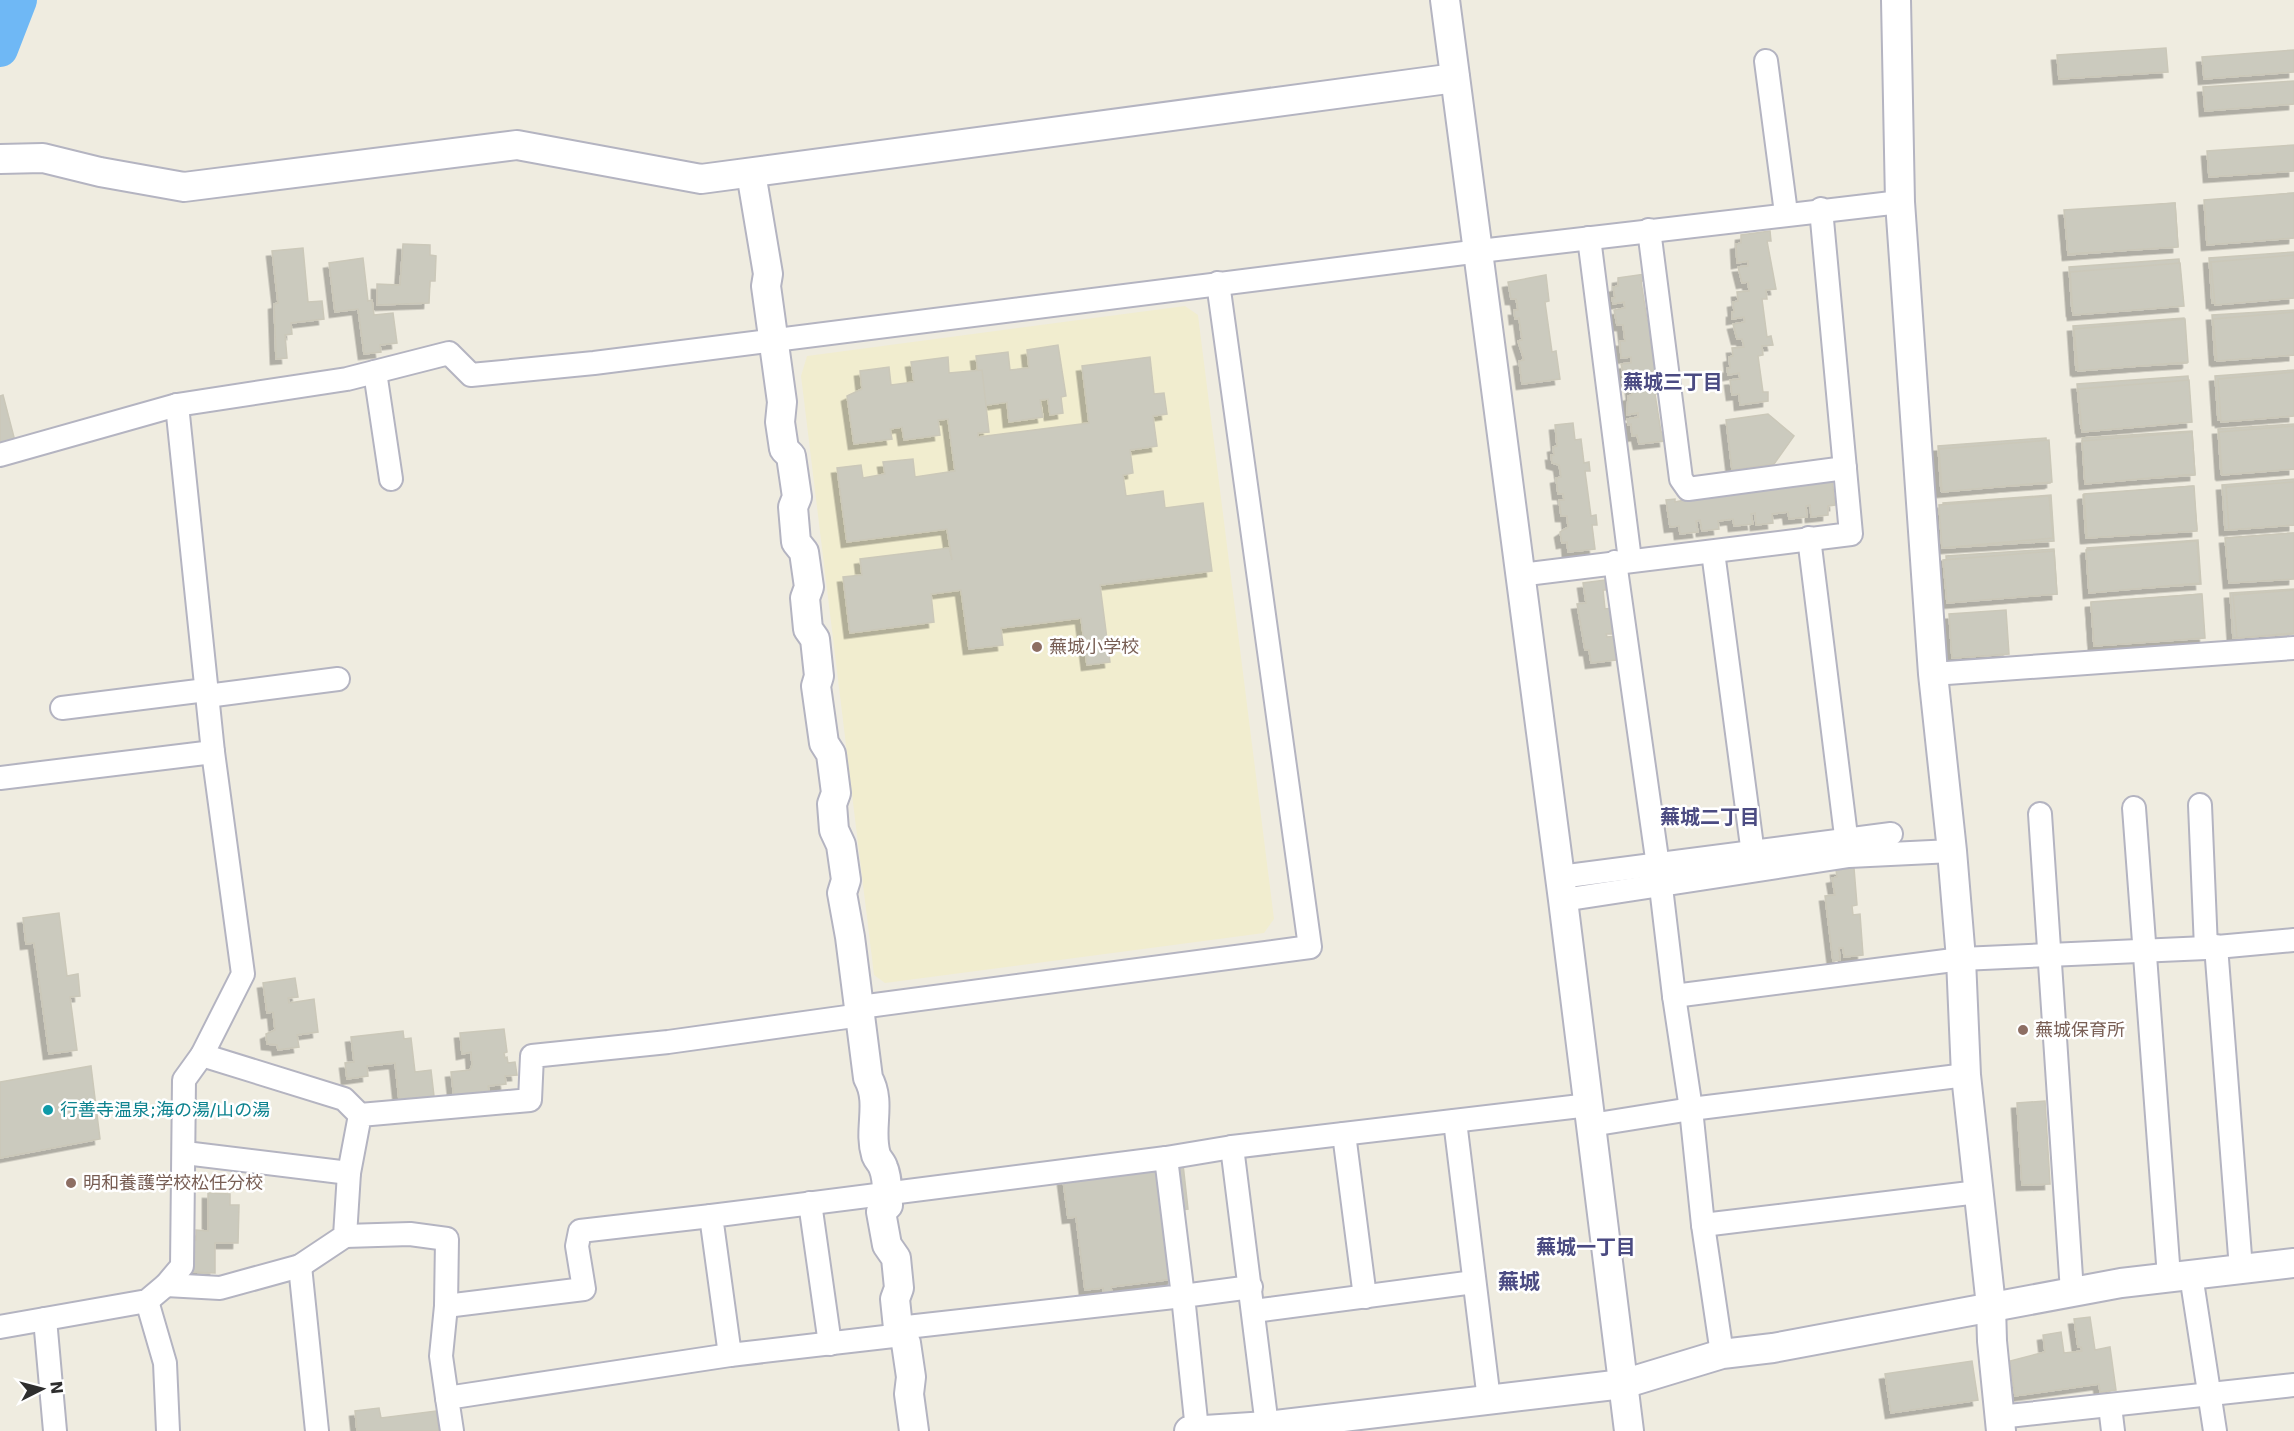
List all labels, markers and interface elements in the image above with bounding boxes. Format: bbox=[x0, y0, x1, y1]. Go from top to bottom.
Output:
district label: 蕪城三丁目 bbox=[1623, 370, 1723, 394]
place label: 蕪城小学校 bbox=[1049, 636, 1139, 657]
marker: 蕪城小学校 bbox=[1030, 640, 1044, 654]
district label: 蕪城二丁目 bbox=[1660, 805, 1760, 829]
place label: 蕪城保育所 bbox=[2035, 1019, 2125, 1040]
marker: 蕪城保育所 bbox=[2016, 1023, 2030, 1037]
place label: 行善寺温泉;海の湯/山の湯 bbox=[60, 1099, 270, 1120]
marker: 行善寺温泉;海の湯/山の湯 bbox=[41, 1103, 55, 1117]
place label: 明和養護学校松任分校 bbox=[83, 1172, 263, 1193]
marker: 明和養護学校松任分校 bbox=[64, 1176, 78, 1190]
district label: 蕪城一丁目 bbox=[1536, 1235, 1636, 1259]
district label: 蕪城 bbox=[1498, 1270, 1540, 1294]
north arrow bbox=[12, 1359, 72, 1419]
text: N bbox=[46, 1380, 67, 1395]

